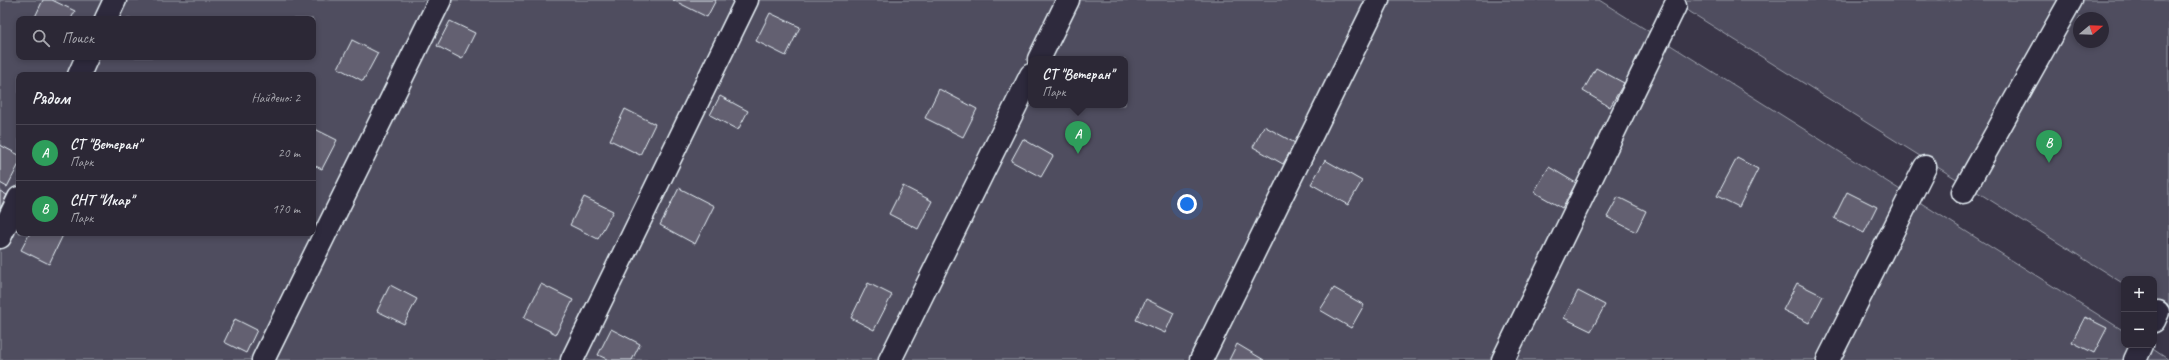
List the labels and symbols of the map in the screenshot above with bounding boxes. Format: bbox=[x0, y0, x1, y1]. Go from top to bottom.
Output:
north arrow bbox=[2073, 12, 2109, 48]
pin: A bbox=[1065, 121, 1091, 154]
pin: B bbox=[2036, 130, 2062, 163]
your location bbox=[1177, 194, 1197, 214]

